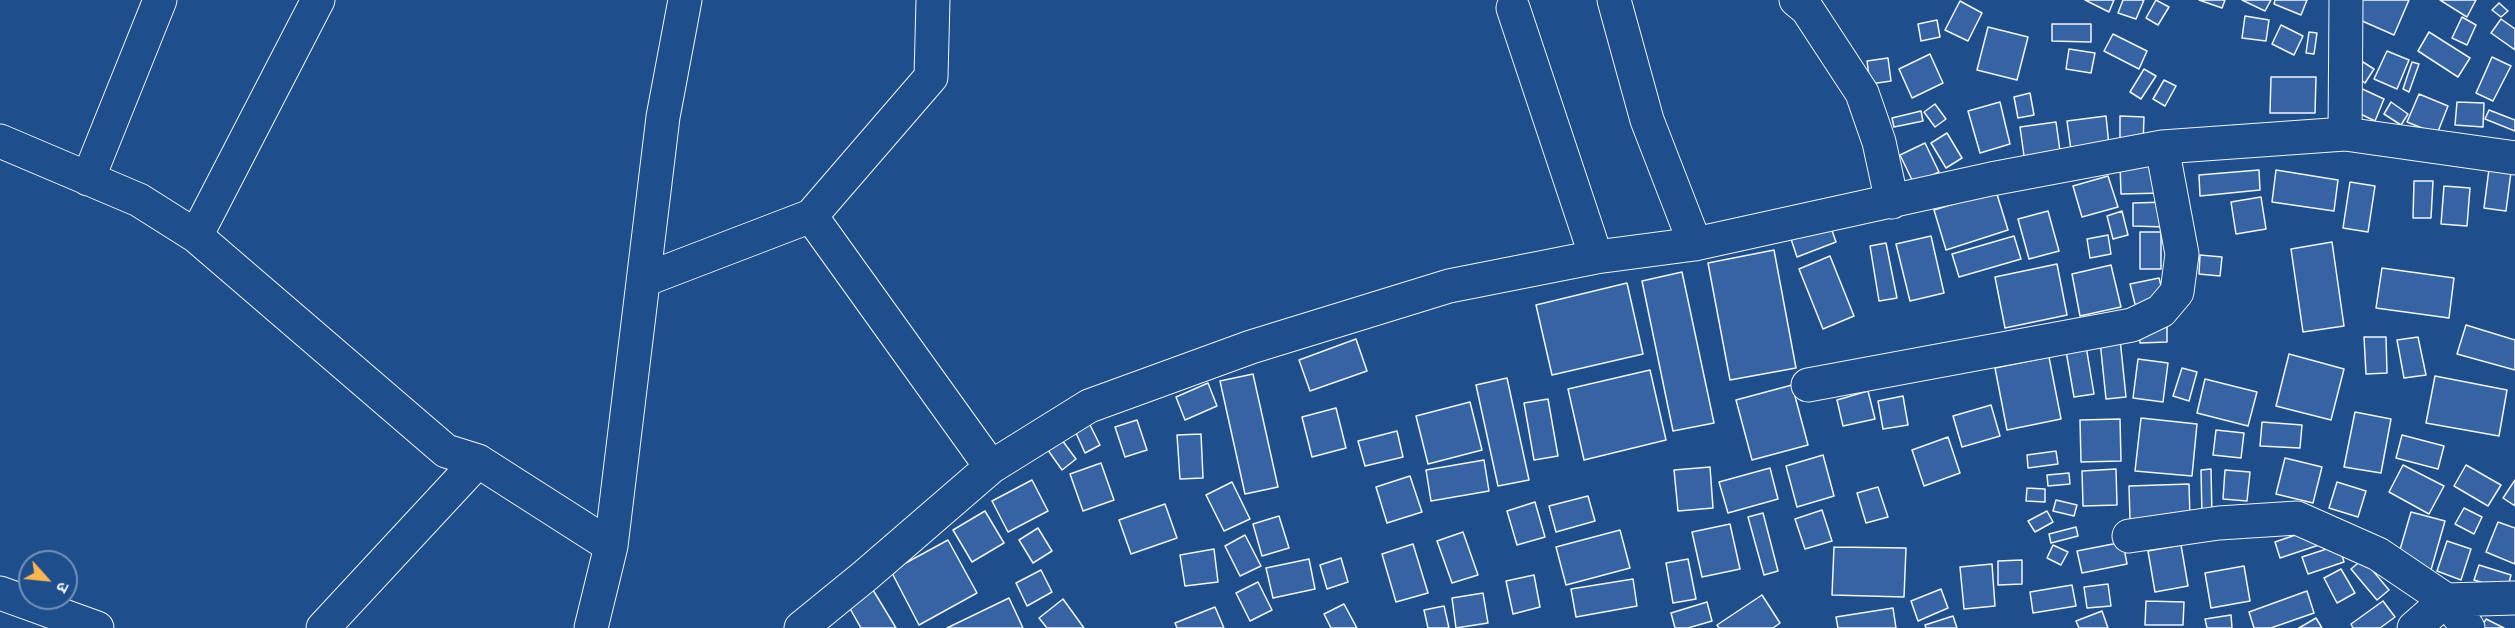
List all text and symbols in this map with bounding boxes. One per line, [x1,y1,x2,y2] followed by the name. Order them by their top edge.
[18,550,78,610] north arrow
[52,579,73,596] text: उ

